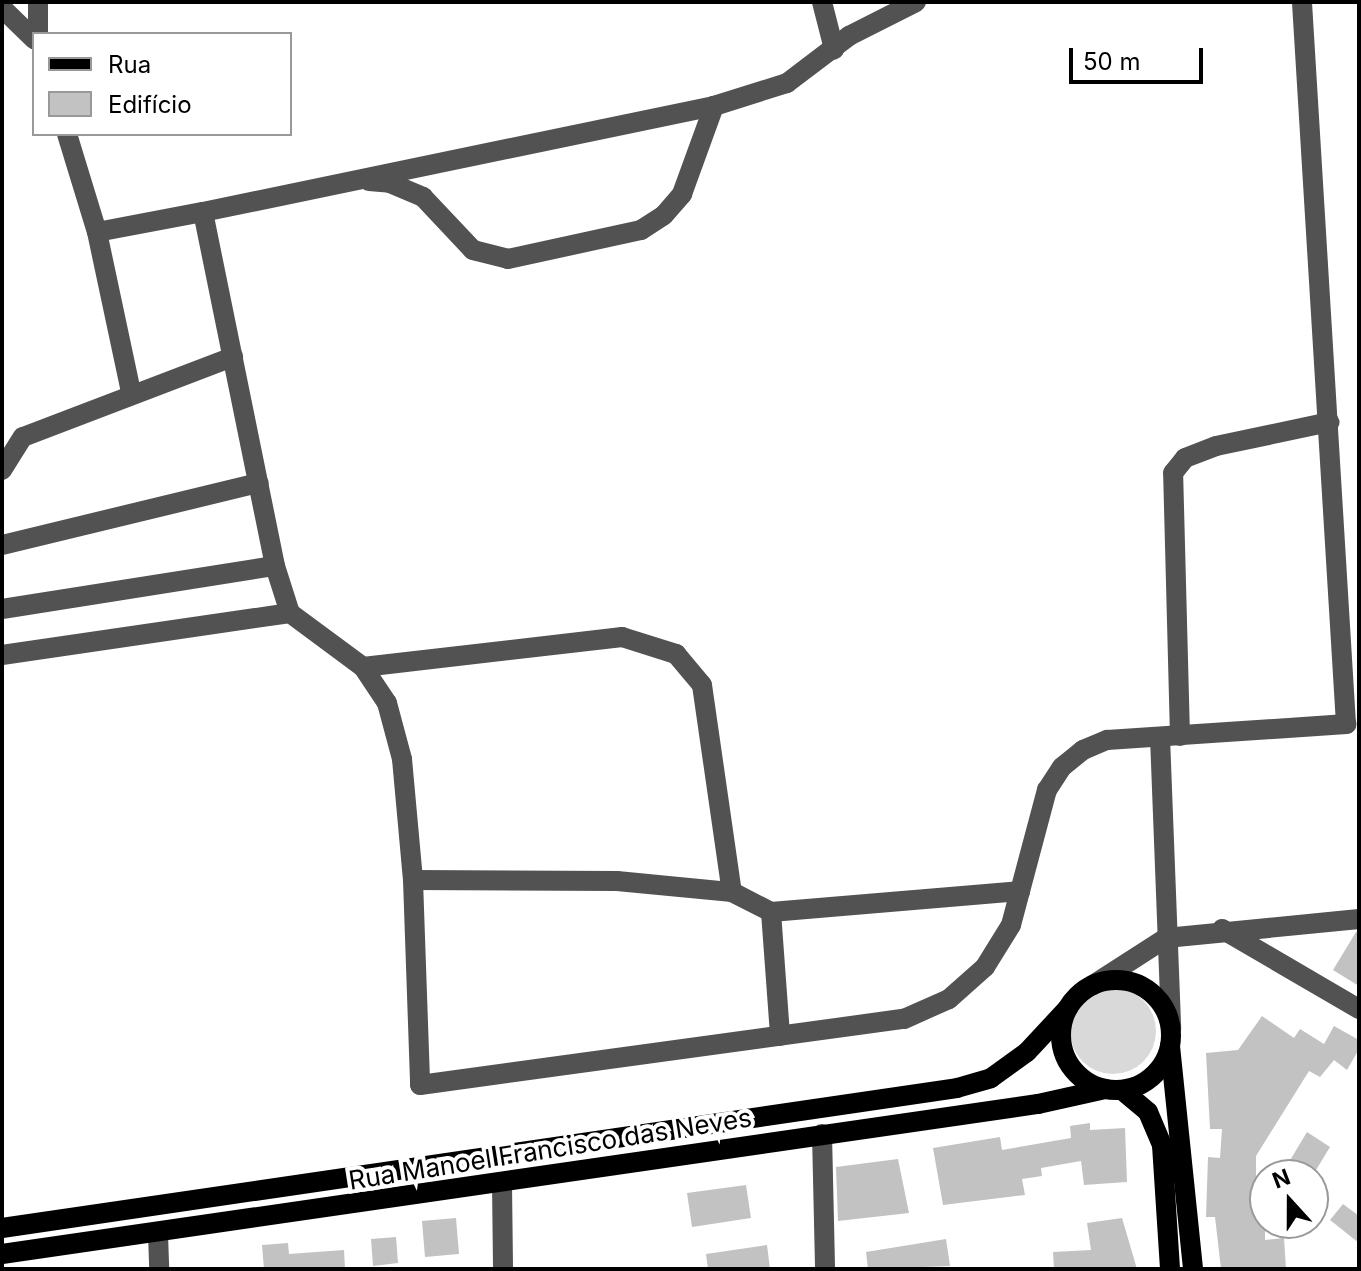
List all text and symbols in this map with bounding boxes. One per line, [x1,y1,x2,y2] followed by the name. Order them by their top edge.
[32,32,292,136] legend
[1073,32,1207,82] scale bar
[1083,47,1141,76] text: 50 m
[108,50,151,79] text: Rua
[108,90,192,119] text: Edifício
[346,1102,754,1196] street label: Rua Manoel Francisco das Neves
[1249,1159,1329,1239] north arrow
[1269,1163,1294,1194] text: N

